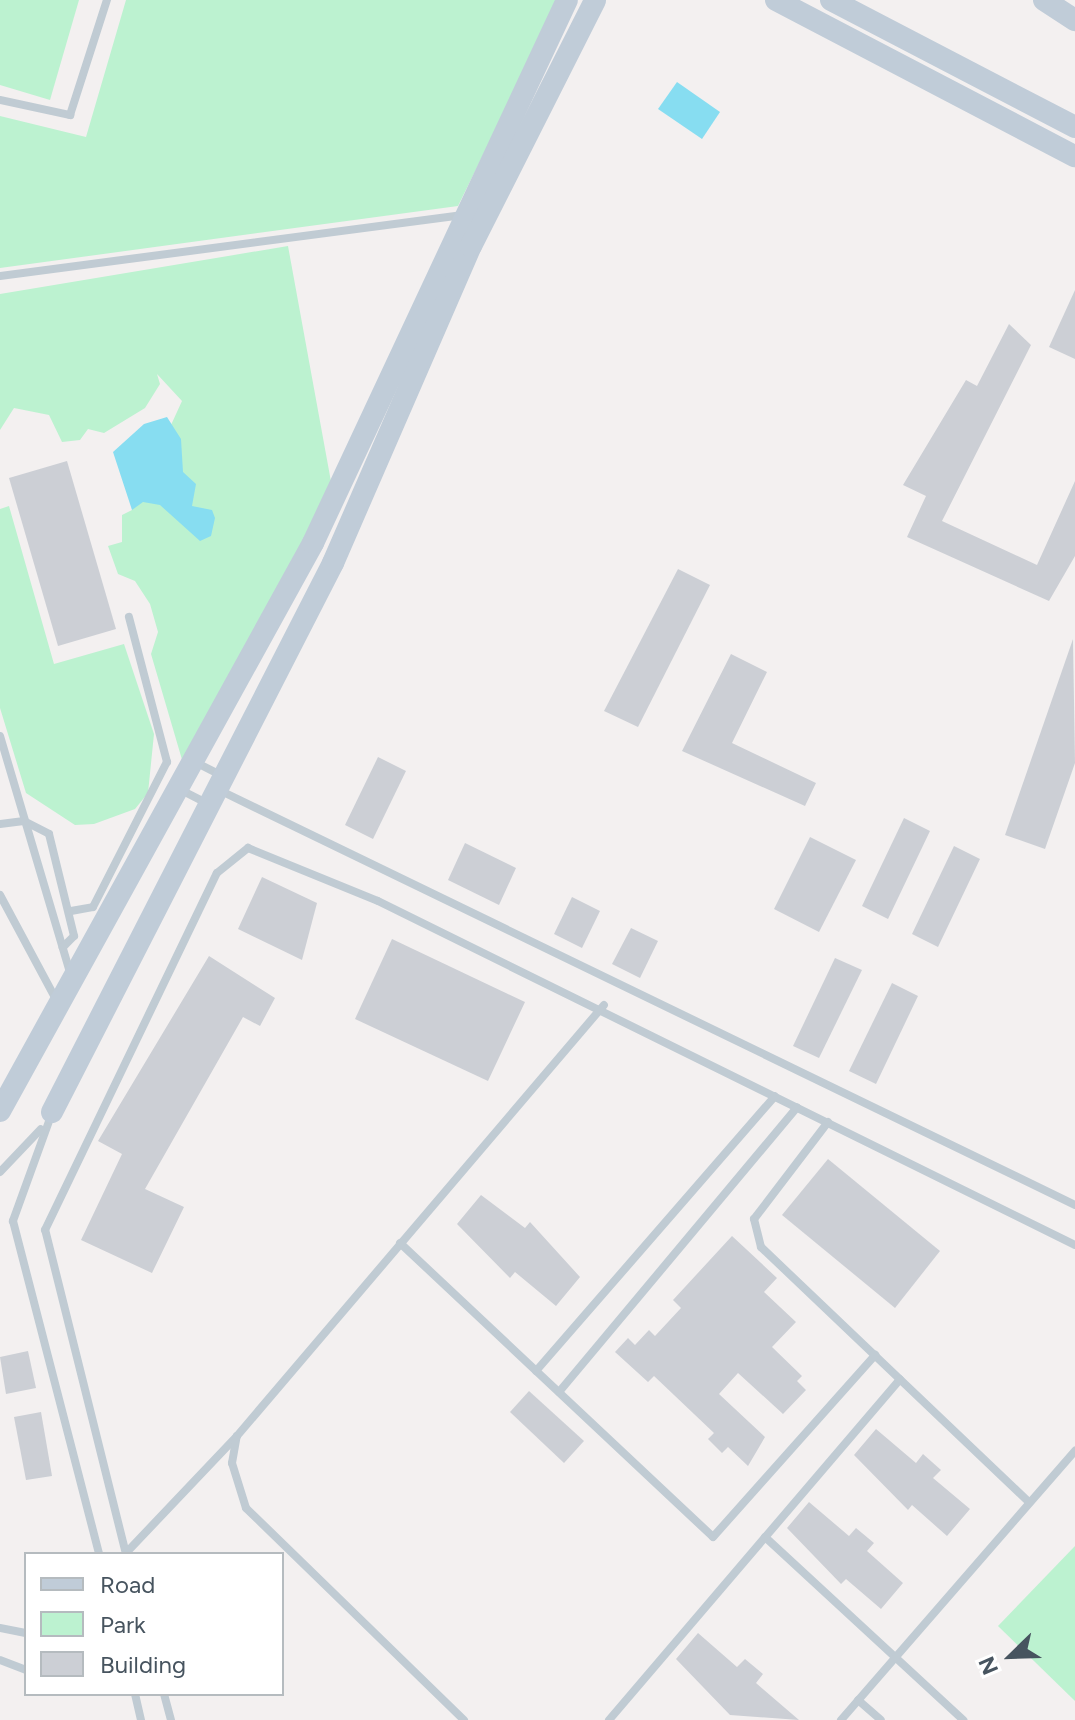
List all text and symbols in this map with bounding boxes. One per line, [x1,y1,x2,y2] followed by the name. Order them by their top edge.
[24,1552,284,1696] legend
[100,1570,155,1599] text: Road
[100,1610,146,1639] text: Park
[971,1616,1051,1696] north arrow
[100,1650,186,1679] text: Building
[973,1652,1004,1679] text: N

